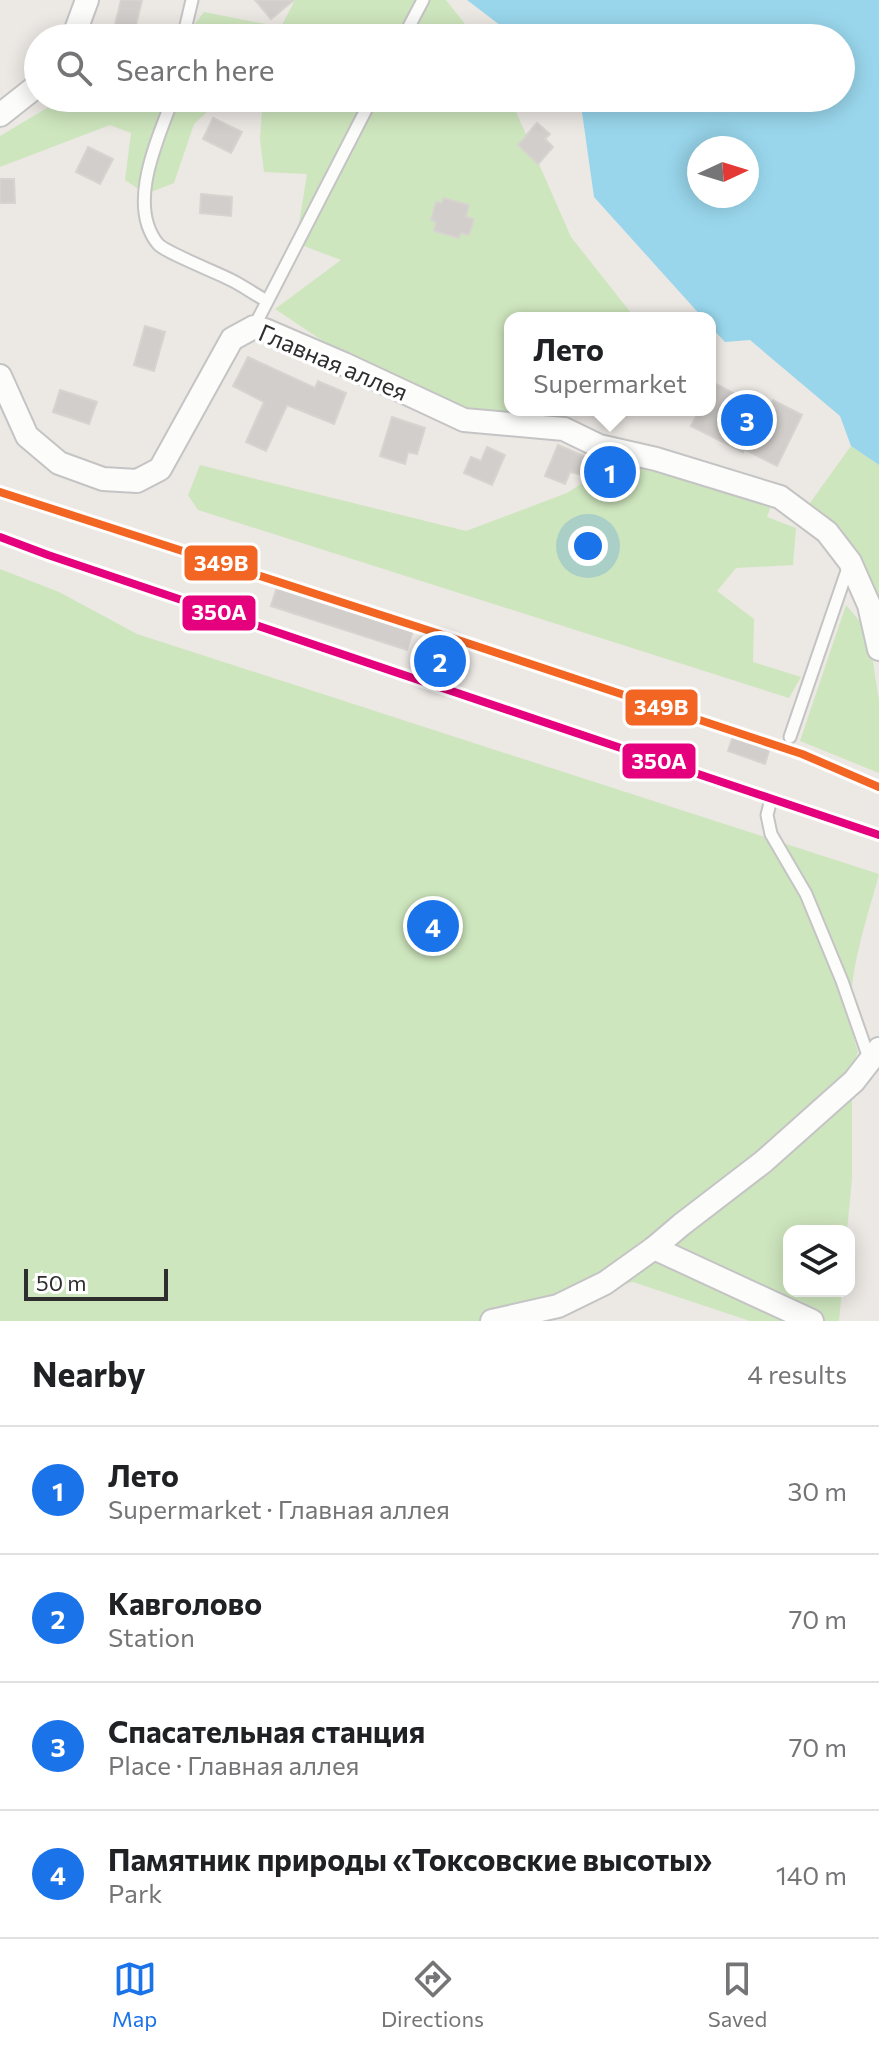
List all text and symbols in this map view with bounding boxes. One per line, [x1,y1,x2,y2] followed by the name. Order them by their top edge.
[24,24,855,112] search box
[52,46,96,90] icon: search
[116,50,275,87] text: Search here
[687,136,759,208] north arrow
[504,312,716,416] popup
[255,317,412,406] street label: Главная аллея
[533,330,604,367] text: Лето
[533,367,687,398] text: Supermarket
[721,390,773,450] pin: 3
[584,442,636,502] pin: 1
[568,526,608,566] your location
[183,544,259,582] line badge: 349В
[194,549,248,576] text: 349В
[181,594,257,632] line badge: 350А
[191,598,247,625] text: 350А
[414,631,466,691] pin: 2
[624,688,699,727] line badge: 349В
[634,693,688,720] text: 349В
[621,742,697,780] line badge: 350А
[631,747,687,774] text: 350А
[407,896,459,956] pin: 4
[783,1225,855,1297] map controls
[783,1225,855,1297] button: layers
[24,1265,168,1301] scale bar
[36,1269,86,1296] text: 50 m
[32,1352,146,1394] text: Nearby
[747,1358,847,1389] text: 4 results
[108,1456,179,1493] text: Лето
[52,1475,64,1506] text: 1
[788,1475,847,1506] text: 30 m
[108,1493,450,1524] text: Supermarket · Главная аллея
[108,1584,262,1621] text: Кавголово
[51,1603,65,1634] text: 2
[789,1603,847,1634] text: 70 m
[108,1621,195,1652] text: Station
[108,1712,425,1749] text: Спасательная станция
[50,1731,66,1762] text: 3
[789,1731,847,1762] text: 70 m
[108,1749,359,1780] text: Place · Главная аллея
[108,1840,712,1877] text: Памятник природы «Токсовские высоты»
[50,1859,66,1890] text: 4
[776,1859,847,1890] text: 140 m
[108,1877,162,1908] text: Park
[112,1957,157,2032] tab: Map
[381,1957,484,2032] tab: Directions
[708,1957,767,2032] tab: Saved

